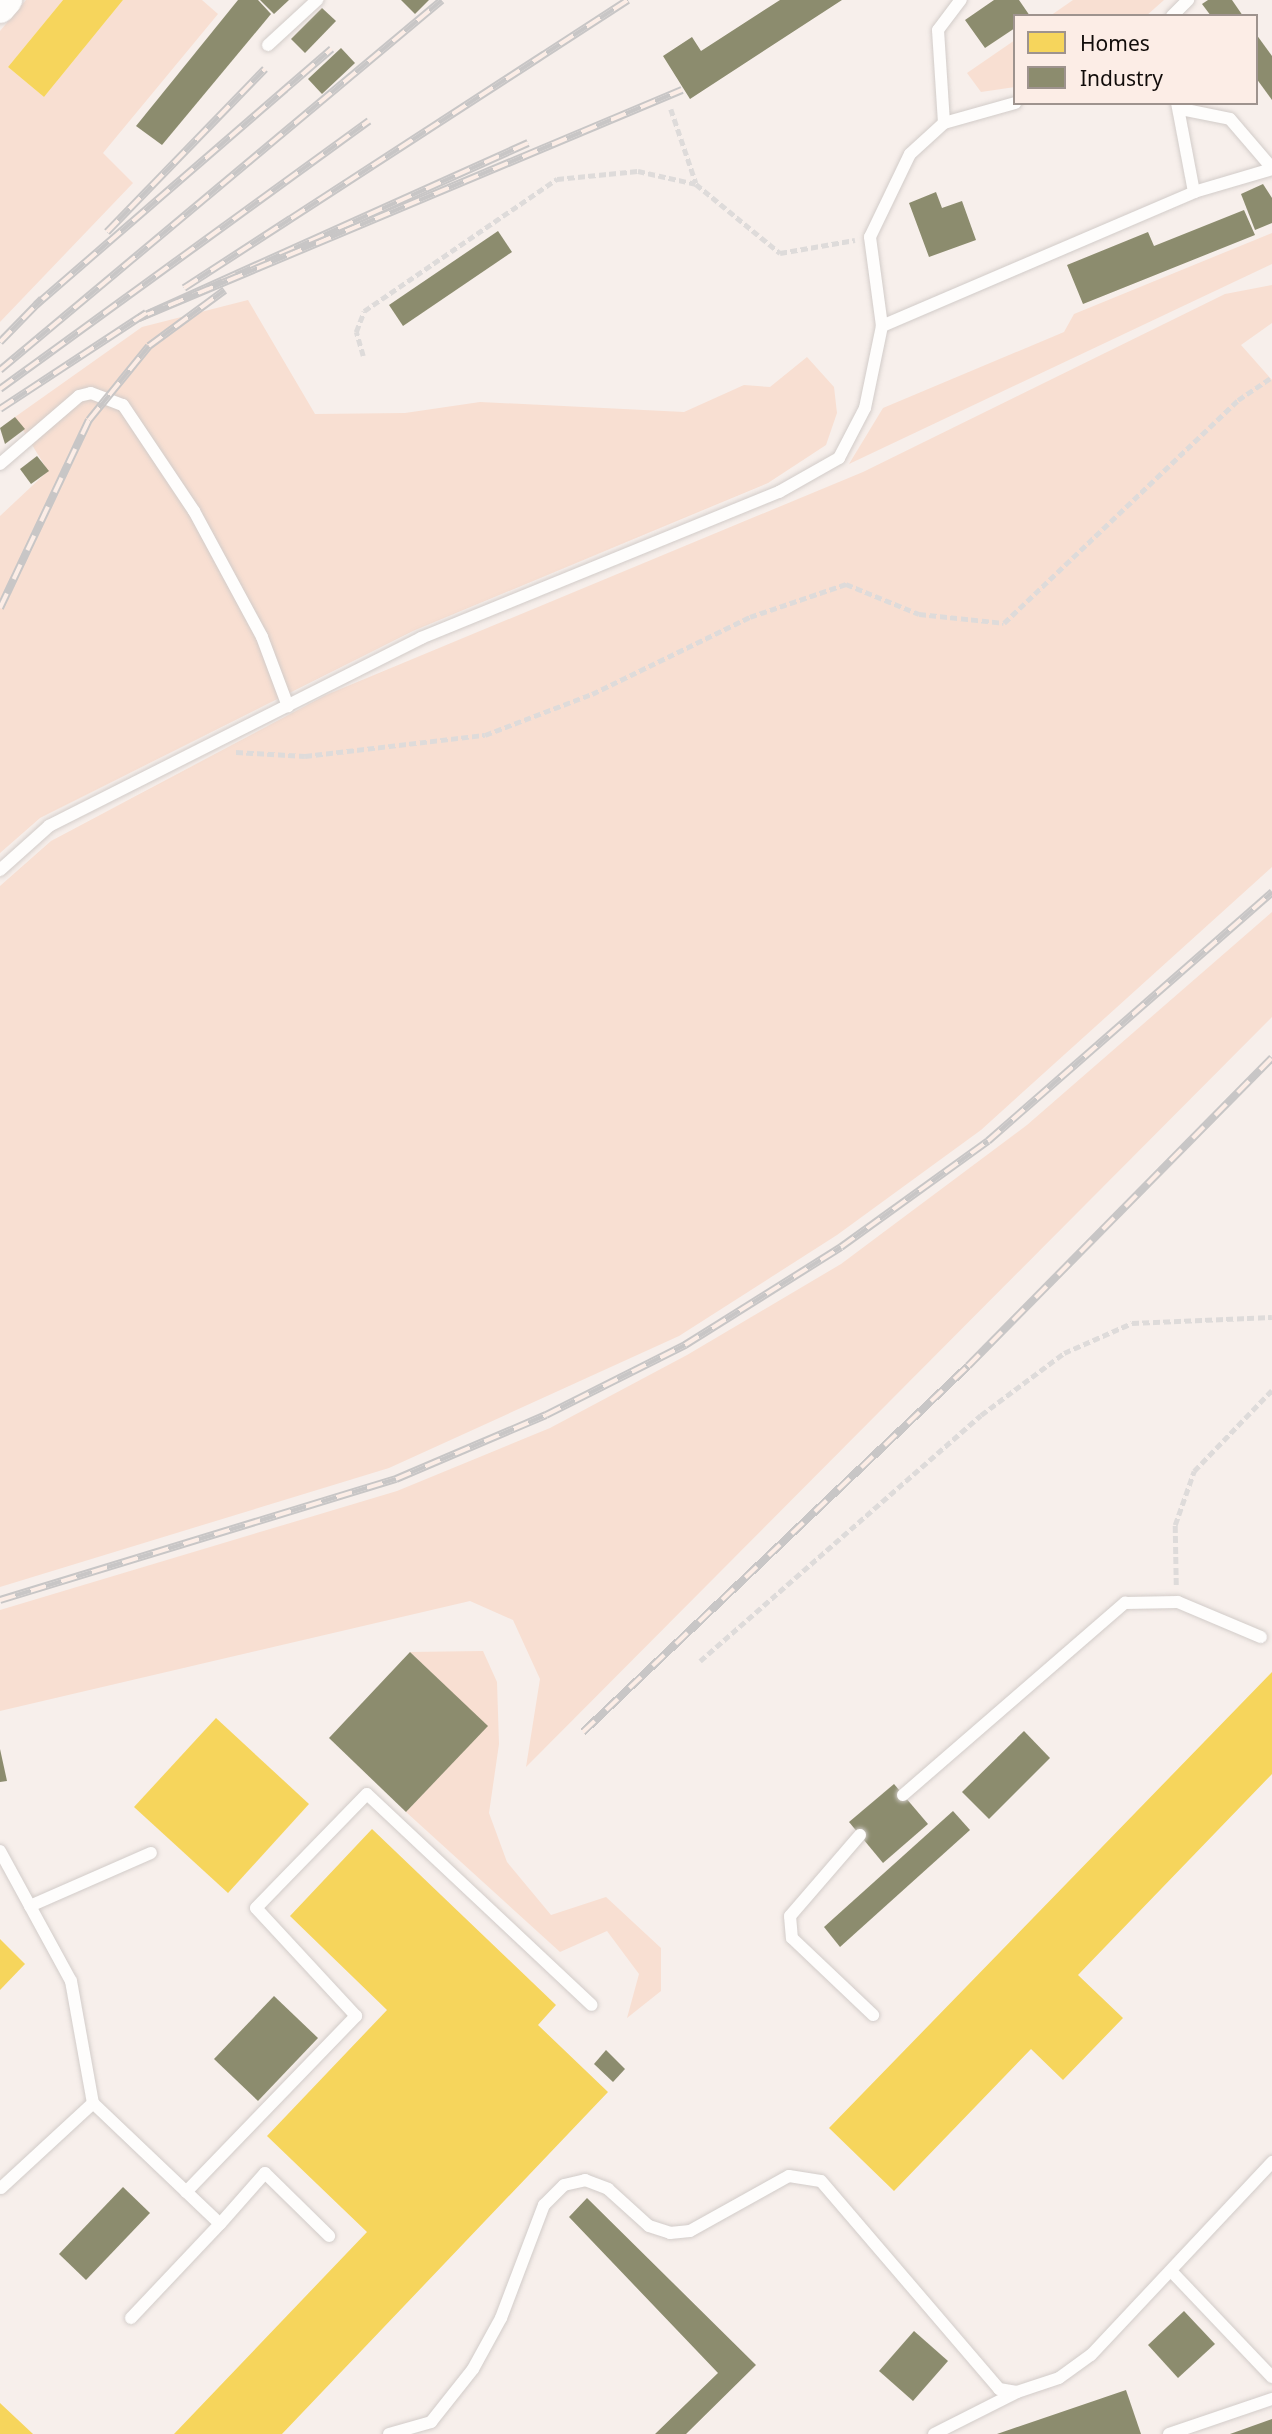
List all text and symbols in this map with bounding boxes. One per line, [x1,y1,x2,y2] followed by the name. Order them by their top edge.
[1013,14,1258,105] legend
[1080,29,1150,57] text: Homes
[1080,64,1163,92] text: Industry

